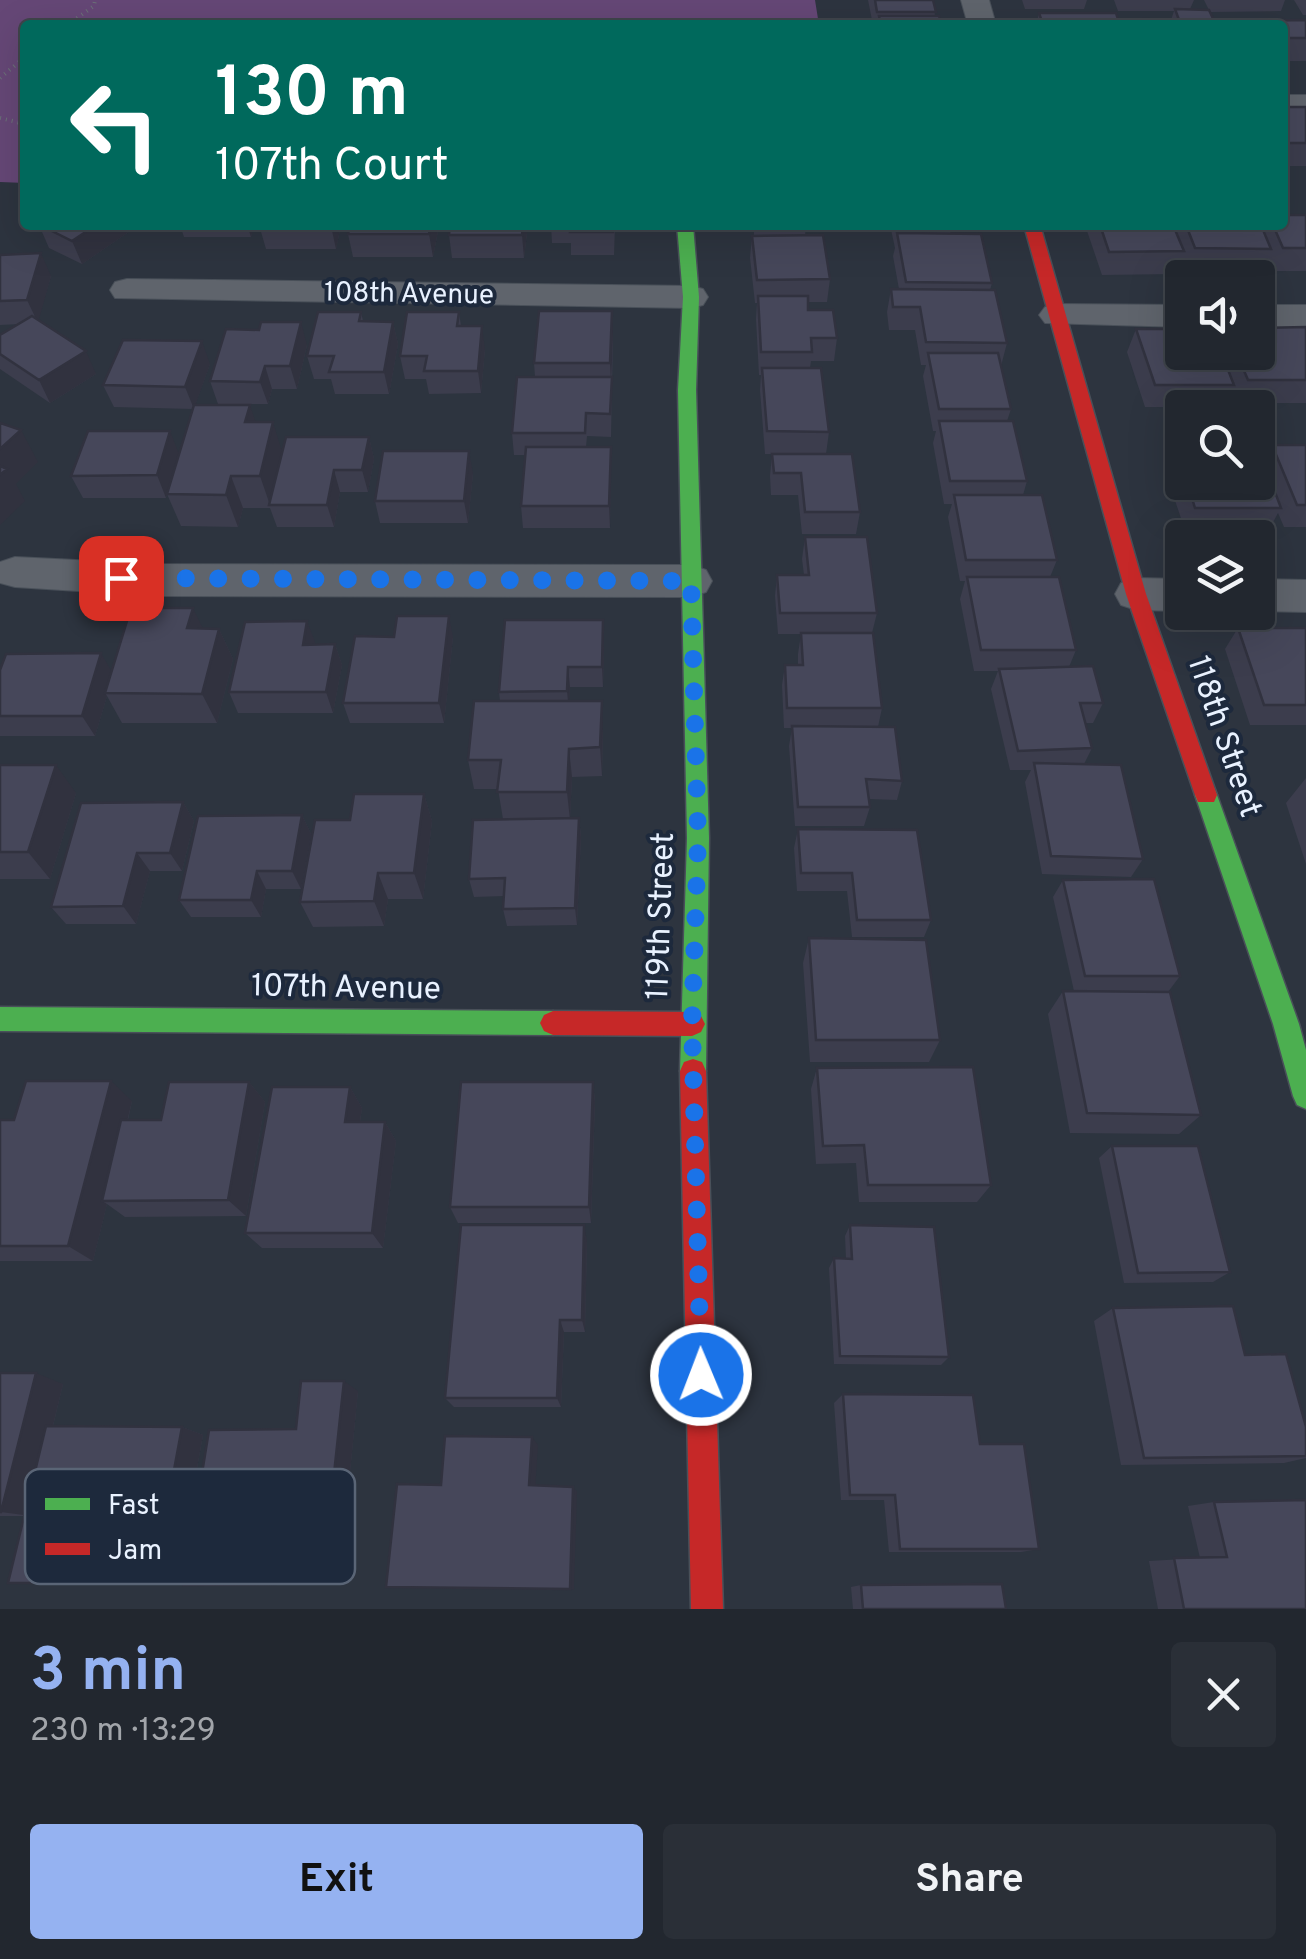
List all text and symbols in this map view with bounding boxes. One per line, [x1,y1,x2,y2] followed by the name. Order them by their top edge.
[215,52,409,141] text: 130 m
[50,60,180,190] icon: left
[215,139,449,196] text: 107th Court
[1165,260,1275,630] map controls
[1165,260,1275,370] button: sound
[324,276,494,314] street label: 108th Avenue
[1165,390,1275,500] button: search
[1165,520,1275,630] button: layers
[79,536,164,621] pin
[94,551,149,606] icon: arrive
[1177,651,1269,823] street label: 118th Street
[639,831,685,1001] street label: 119th Street
[251,967,441,1011] street label: 107th Avenue
[649,1323,753,1427] position arrow
[25,1469,355,1584] legend
[108,1489,160,1525] text: Fast
[108,1534,162,1570] text: Jam
[30,1636,186,1712] text: 3 min
[1171,1642,1276,1747] button: close
[30,1712,216,1752] text: 230 m · 13:29
[30,1824,643,1939] button: Exit
[663,1824,1276,1939] button: Share

